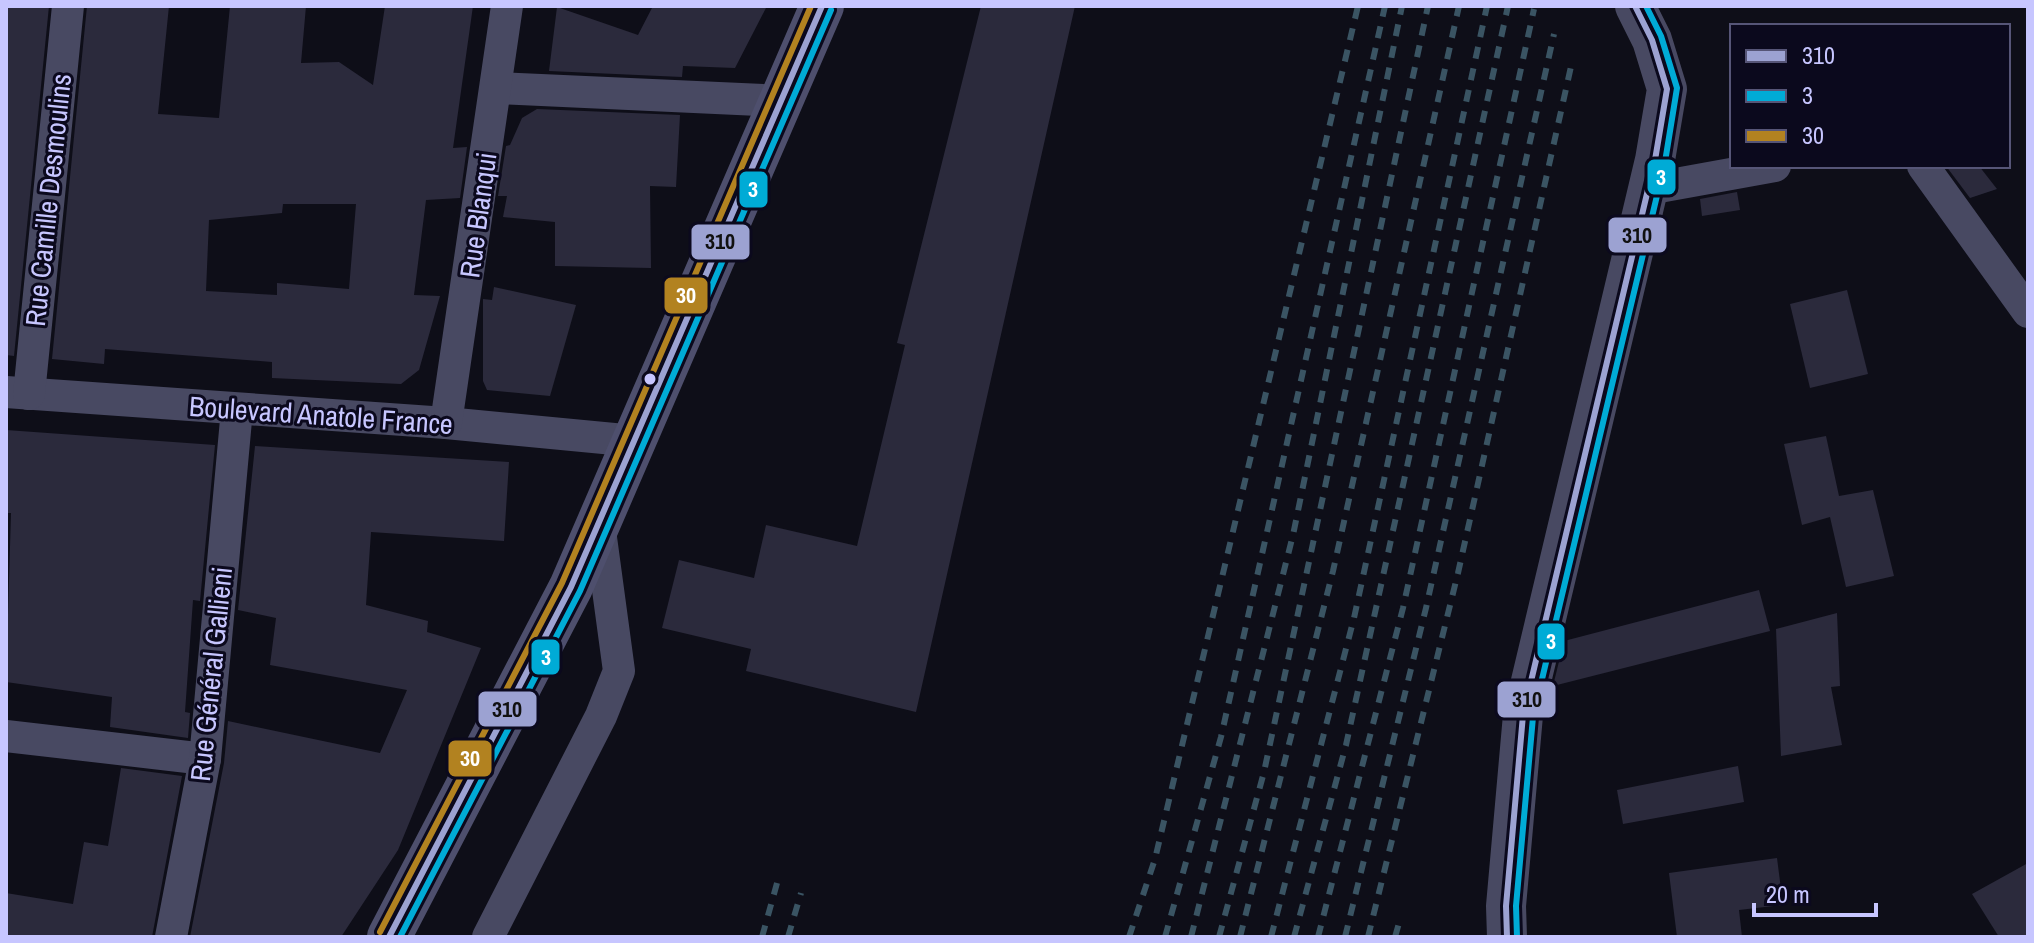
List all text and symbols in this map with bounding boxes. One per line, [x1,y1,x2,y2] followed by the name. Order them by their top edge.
[1730,24,2010,168] legend
[1802,39,1835,71] text: 310
[16,72,80,328] street label: Rue Camille Desmoulins
[1802,79,1813,111] text: 3
[1802,119,1824,151] text: 30
[450,150,506,280] street label: Rue Blanqui
[1646,158,1677,196] line badge: 3
[1656,162,1666,192] text: 3
[738,170,769,209] line badge: 3
[748,174,758,204] text: 3
[1607,216,1668,254] line badge: 310
[1622,220,1652,250] text: 310
[690,223,751,261] line badge: 310
[705,226,735,256] text: 310
[663,276,709,315] line badge: 30
[676,280,696,310] text: 30
[642,371,658,387] unlabelled marker
[188,387,454,443] street label: Boulevard Anatole France
[181,565,241,783] street label: Rue Général Gallieni
[1536,622,1566,661] line badge: 3
[1546,626,1556,656] text: 3
[530,638,561,676] line badge: 3
[541,642,551,672] text: 3
[1496,680,1557,719] line badge: 310
[1512,684,1542,714] text: 310
[477,690,538,728] line badge: 310
[492,694,522,724] text: 310
[447,739,493,778] line badge: 30
[460,743,480,773] text: 30
[1754,867,1876,917] scale bar
[1766,878,1810,910] text: 20 m

